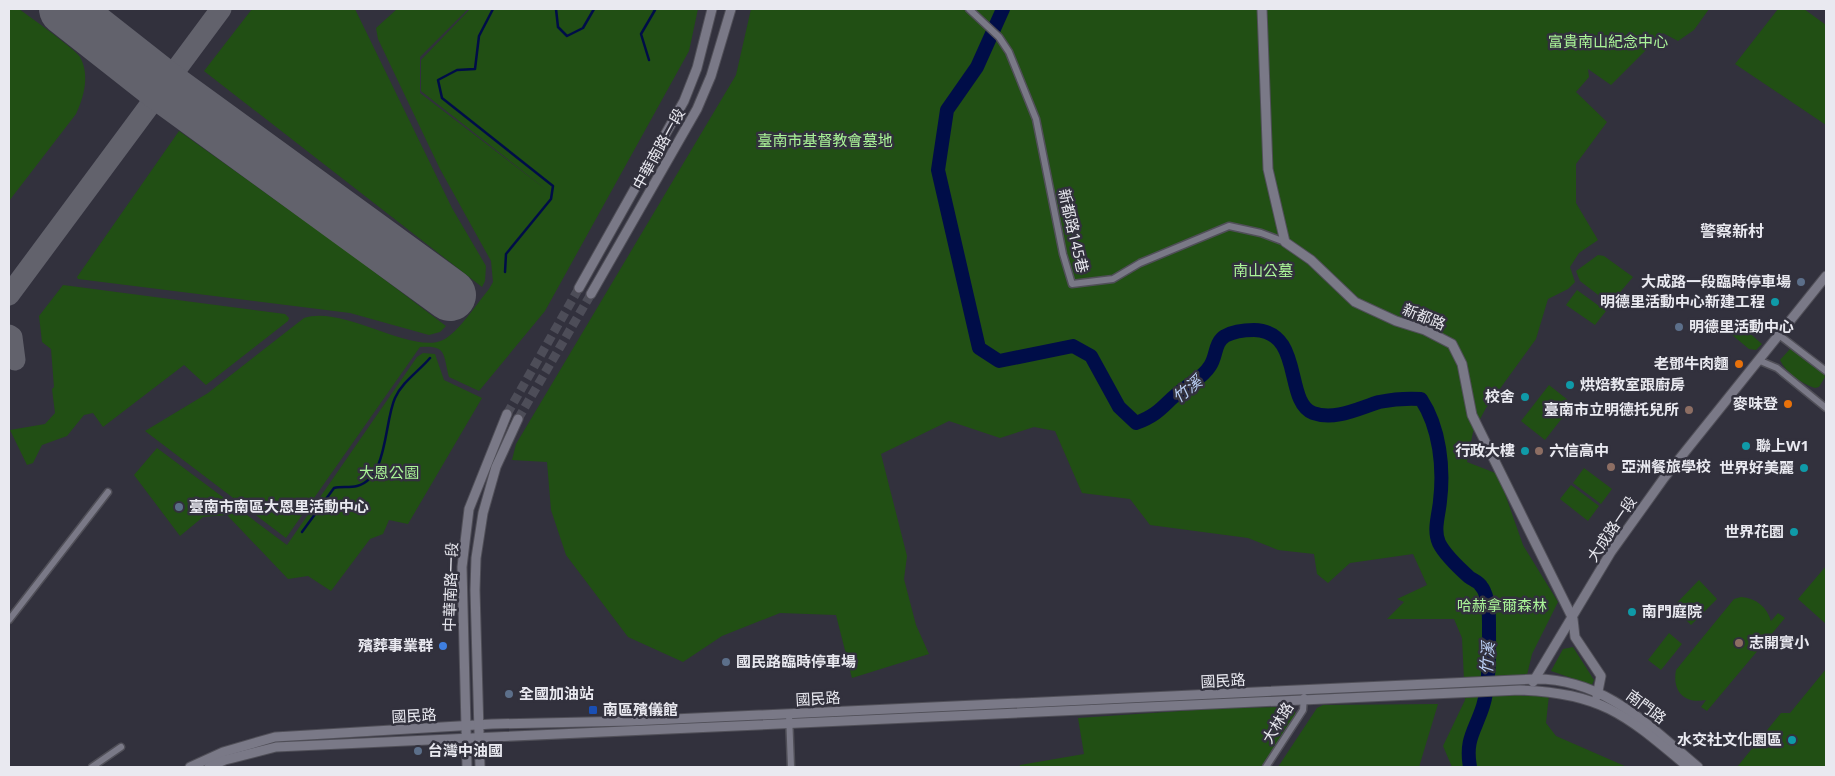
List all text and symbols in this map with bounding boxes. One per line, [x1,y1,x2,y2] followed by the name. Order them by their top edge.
[1548,31,1668,51] park label: 富貴南山紀念中心
[628,104,689,193] street label: 中華南路一段
[757,130,893,150] park label: 臺南市基督教會墓地
[1055,187,1093,275] street label: 新都路145巷
[1700,220,1764,242] district label: 警察新村
[1233,260,1293,280] park label: 南山公墓
[1641,271,1791,291] place label: 大成路一段臨時停車場
[1795,276,1807,288] marker: 大成路一段臨時停車場
[1600,291,1765,311] place label: 明德里活動中心新建工程
[1769,296,1781,308] marker: 明德里活動中心新建工程
[1400,298,1449,334] street label: 新都路
[1689,316,1794,336] place label: 明德里活動中心
[1673,321,1685,333] marker: 明德里活動中心
[1654,353,1729,373] place label: 老鄧牛肉麵
[1733,358,1745,370] marker: 老鄧牛肉麵
[1168,369,1208,408] water label: 竹溪
[1580,374,1685,394] place label: 烘焙教室跟廚房
[1564,379,1576,391] marker: 烘焙教室跟廚房
[1485,386,1515,406] place label: 校舍
[1519,391,1531,403] marker: 校舍
[1733,393,1778,413] place label: 麥味登
[1782,398,1794,410] marker: 麥味登
[1544,399,1679,419] place label: 臺南市立明德托兒所
[1683,404,1695,416] marker: 臺南市立明德托兒所
[1756,435,1809,455] place label: 聯上W1
[1455,440,1515,460] place label: 行政大樓
[1549,440,1609,460] place label: 六信高中
[1740,440,1752,452] marker: 聯上W1
[1519,445,1531,457] marker: 行政大樓
[1533,445,1545,457] marker: 六信高中
[1621,456,1711,476] place label: 亞洲餐旅學校
[1719,457,1794,477] place label: 世界好美麗
[1605,461,1617,473] marker: 亞洲餐旅學校
[359,462,419,482] park label: 大恩公園
[1798,462,1810,474] marker: 世界好美麗
[1582,492,1640,565] street label: 大成路一段
[189,496,369,516] place label: 臺南市南區大恩里活動中心
[173,501,185,513] marker: 臺南市南區大恩里活動中心
[1724,521,1784,541] place label: 世界花園
[1788,526,1800,538] marker: 世界花園
[438,542,462,632] street label: 中華南路一段
[1457,595,1547,615] park label: 哈赫拿爾森林
[1642,601,1702,621] place label: 南門庭院
[1626,606,1638,618] marker: 南門庭院
[1749,632,1810,652] place label: 志開實小
[358,635,433,655] place label: 殯葬事業群
[1733,637,1745,649] marker: 志開實小
[1475,639,1499,675] water label: 竹溪
[437,640,449,652] marker: 殯葬事業群
[736,651,856,671] place label: 國民路臨時停車場
[720,656,732,668] marker: 國民路臨時停車場
[1200,669,1246,691] street label: 國民路
[519,683,594,703] place label: 全國加油站
[1623,685,1671,728] street label: 南門路
[795,687,841,709] street label: 國民路
[503,688,515,700] marker: 全國加油站
[1257,698,1297,747] street label: 大林路
[603,699,678,719] place label: 南區殯儀館
[391,704,437,726] street label: 國民路
[587,704,599,716] marker: 南區殯儀館
[1677,729,1782,749] place label: 水交社文化園區
[1786,734,1798,746] marker: 水交社文化園區
[428,740,503,760] place label: 台灣中油國
[412,745,424,757] marker: 台灣中油國

